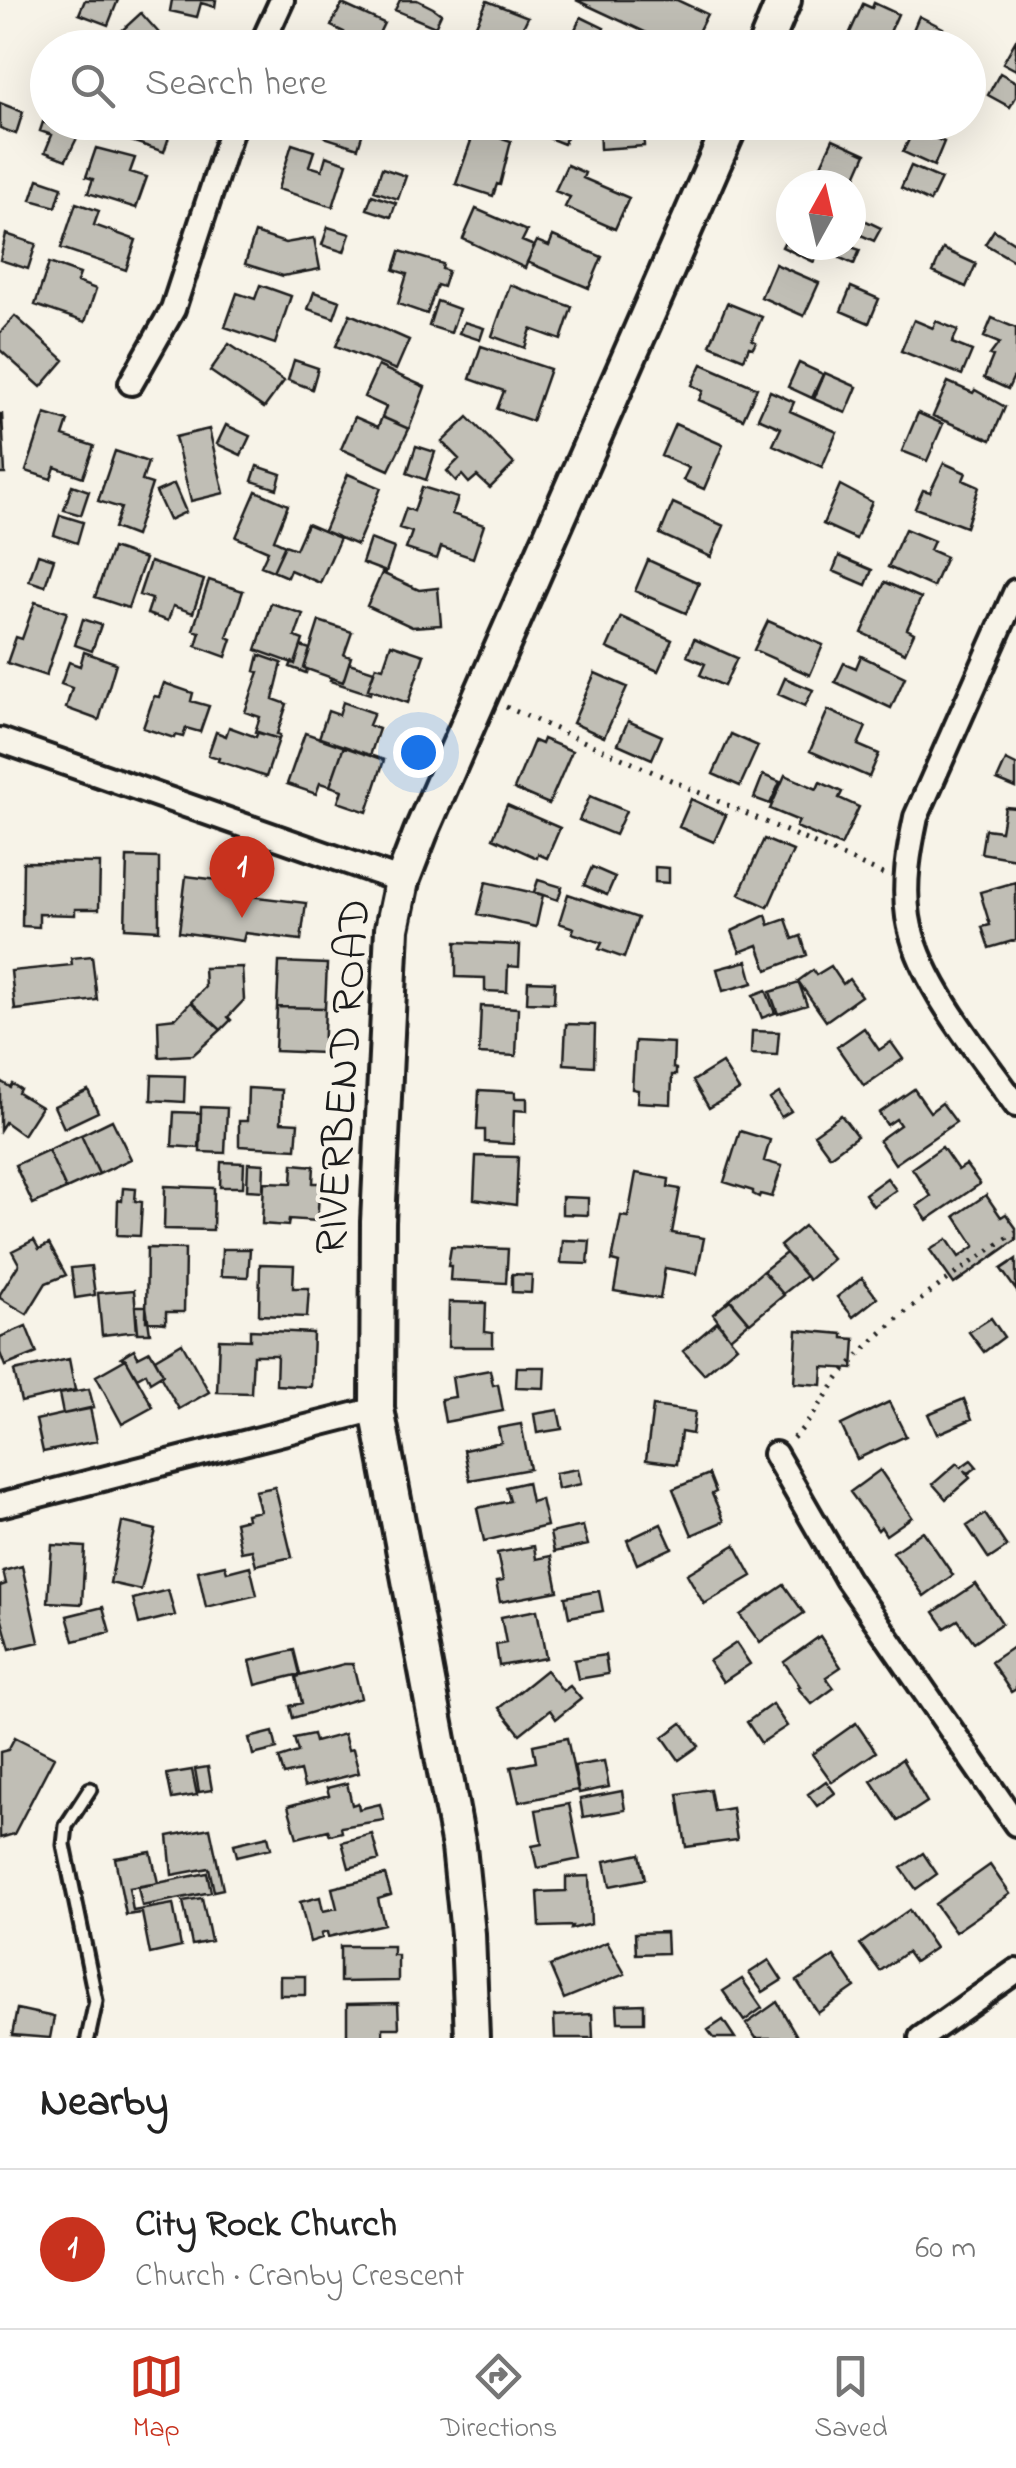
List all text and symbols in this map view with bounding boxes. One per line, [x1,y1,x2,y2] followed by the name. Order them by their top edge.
[30,30,986,140] search box
[145,57,327,113] text: Search here
[65,58,120,113] icon: search
[776,170,866,260] north arrow
[393,727,444,778] your location
[210,836,274,918] pin: 1
[300,897,390,1257] street label: RIVERBEND ROAD
[40,2073,168,2134] text: Nearby
[135,2198,397,2254] text: City Rock Church
[67,2226,78,2273] text: 1
[915,2226,976,2273] text: 60 m
[135,2254,465,2301] text: Church · Cranby Crescent
[129,2349,184,2450] tab: Map
[441,2349,557,2450] tab: Directions
[814,2349,887,2450] tab: Saved

